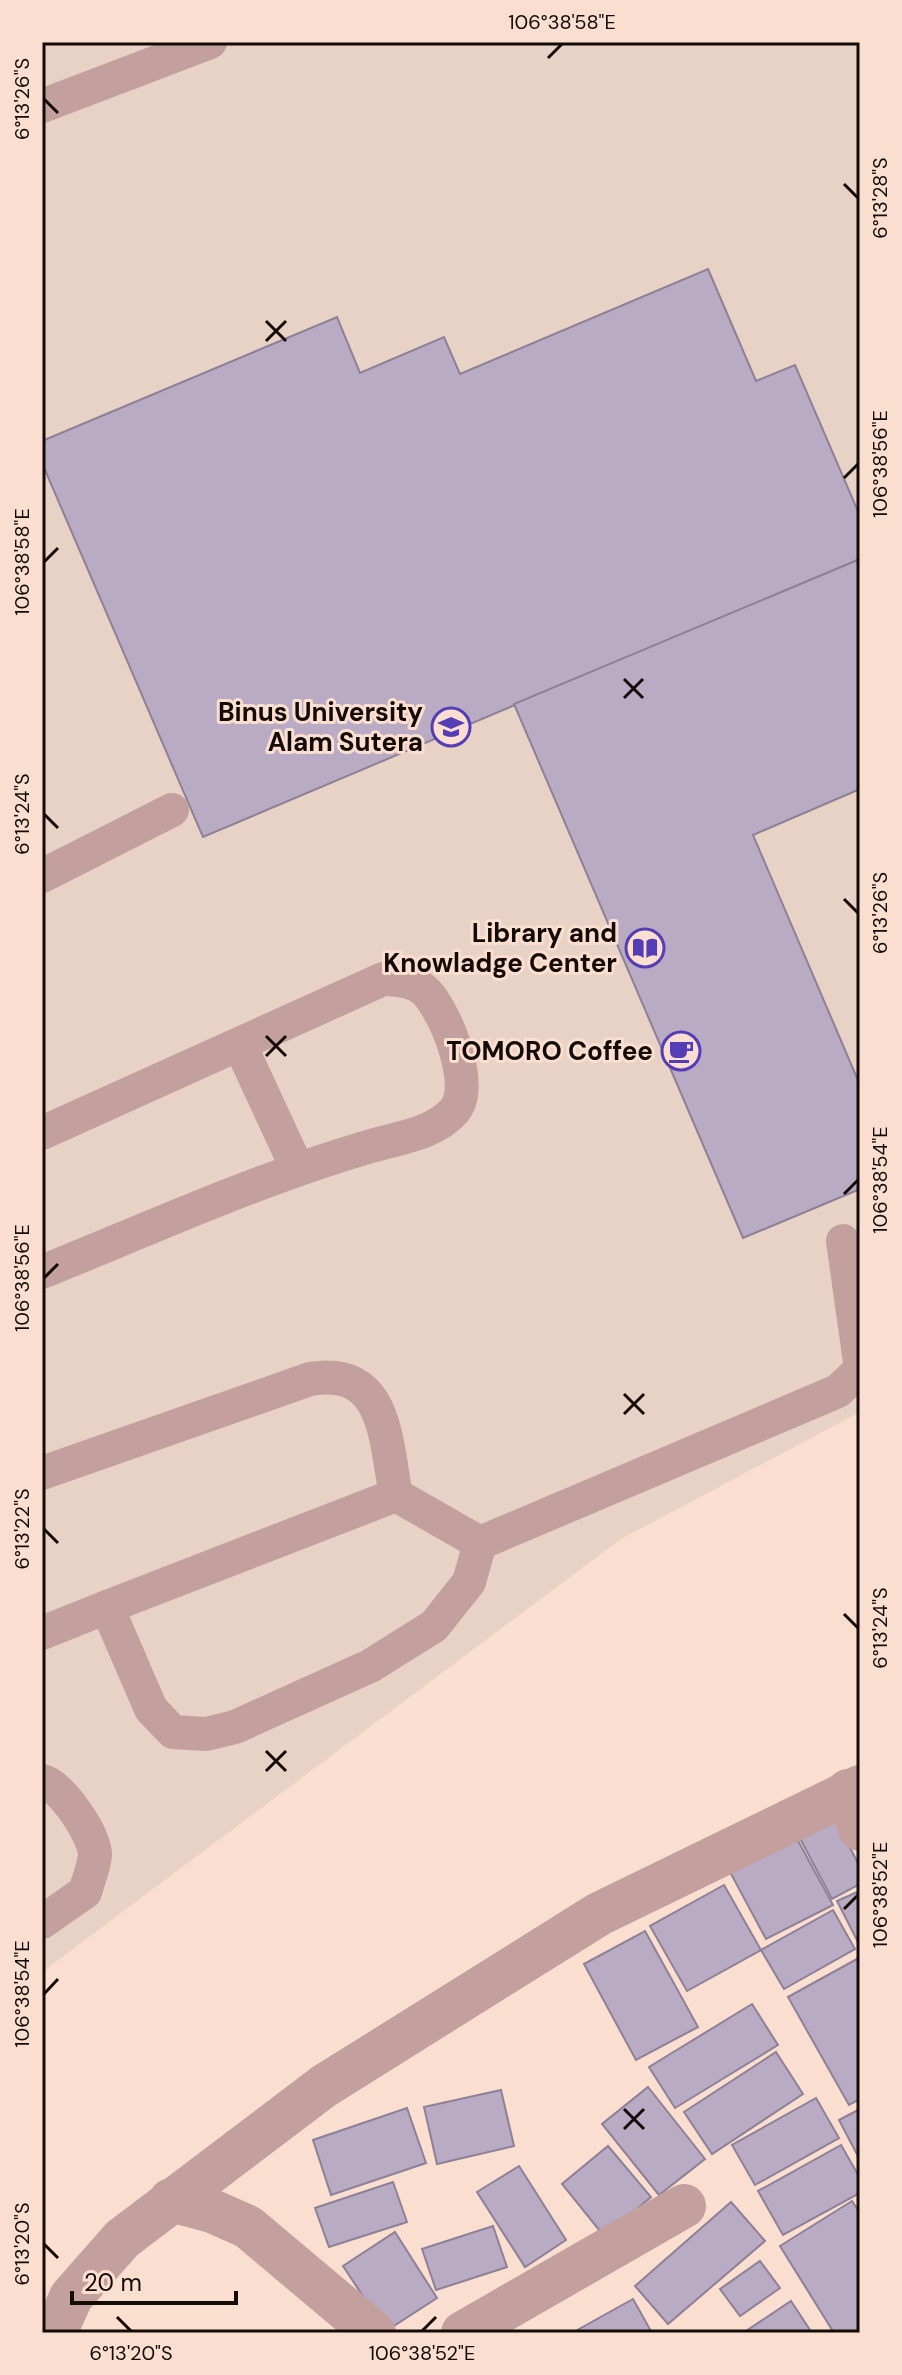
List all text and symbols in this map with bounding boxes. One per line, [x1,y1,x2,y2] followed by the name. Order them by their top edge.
[508,9,616,35] text: 106°38'58"E
[9,58,35,140] text: 6°13'26"S
[867,157,893,239] text: 6°13'28"S
[867,410,893,518] text: 106°38'56"E
[9,508,35,616] text: 106°38'58"E
[218,695,423,759] place label: Binus University Alam Sutera
[430,706,472,748] school or university icon: Binus University Alam Sutera
[9,773,35,855] text: 6°13'24"S
[867,872,893,954] text: 6°13'26"S
[383,916,617,980] place label: Library and Knowladge Center
[624,927,666,969] library icon: Library and Knowladge Center
[660,1030,702,1072] cafe icon: TOMORO Coffee
[446,1034,653,1068] place label: TOMORO Coffee
[867,1126,893,1234] text: 106°38'54"E
[9,1224,35,1332] text: 106°38'56"E
[9,1488,35,1570] text: 6°13'22"S
[867,1587,893,1669] text: 6°13'24"S
[867,1842,893,1948] text: 106°38'52"E
[9,1940,35,2048] text: 106°38'54"E
[9,2202,35,2286] text: 6°13'20"S
[72,2255,236,2305] scale bar
[84,2267,142,2298] text: 20 m
[89,2340,173,2366] text: 6°13'20"S
[369,2340,475,2366] text: 106°38'52"E

